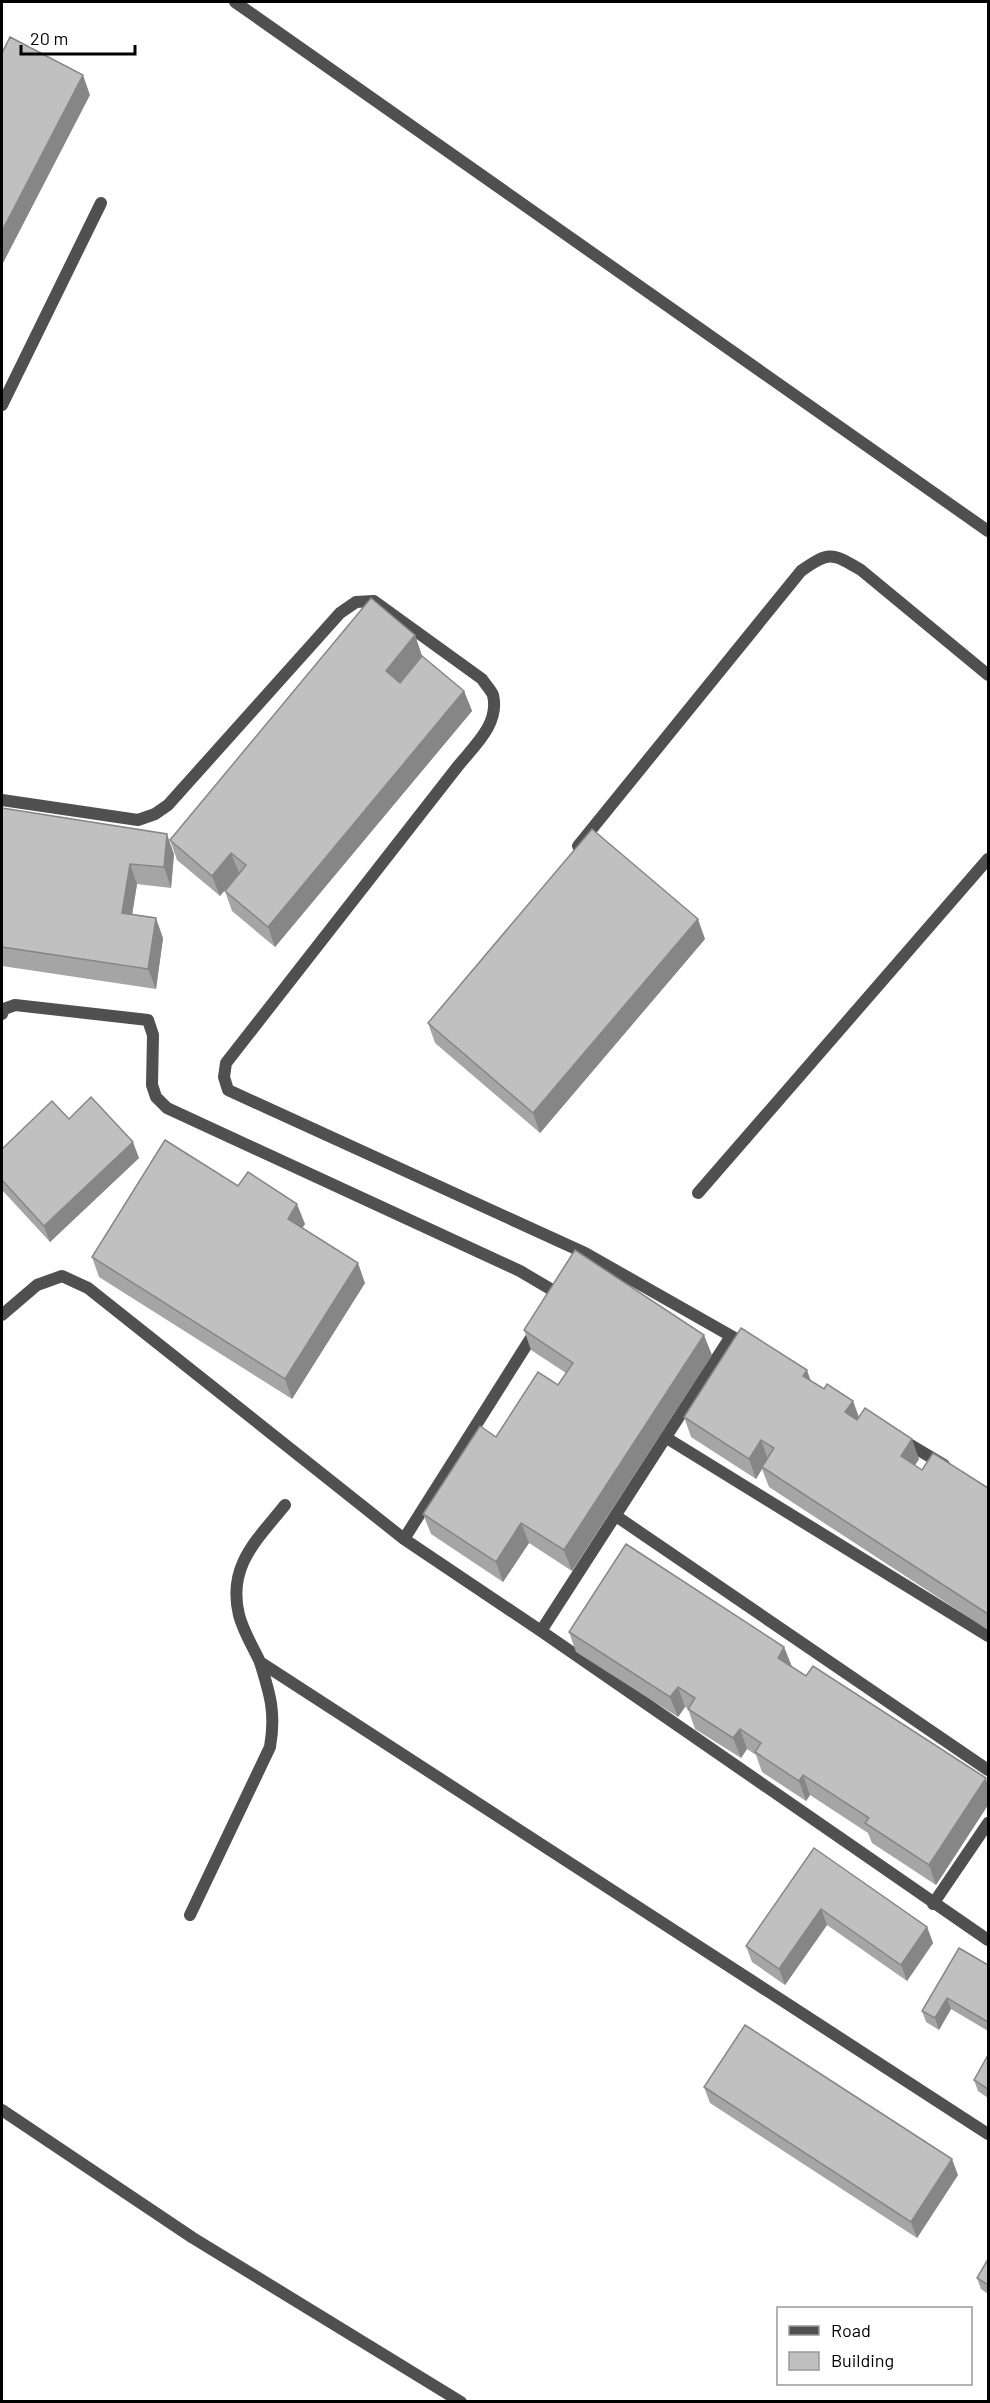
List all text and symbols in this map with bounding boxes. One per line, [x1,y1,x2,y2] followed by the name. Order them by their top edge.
[21,18,135,56] scale bar
[30,27,68,49] text: 20 m
[777,2307,972,2385] legend
[831,2319,871,2341] text: Road
[831,2349,894,2371] text: Building

